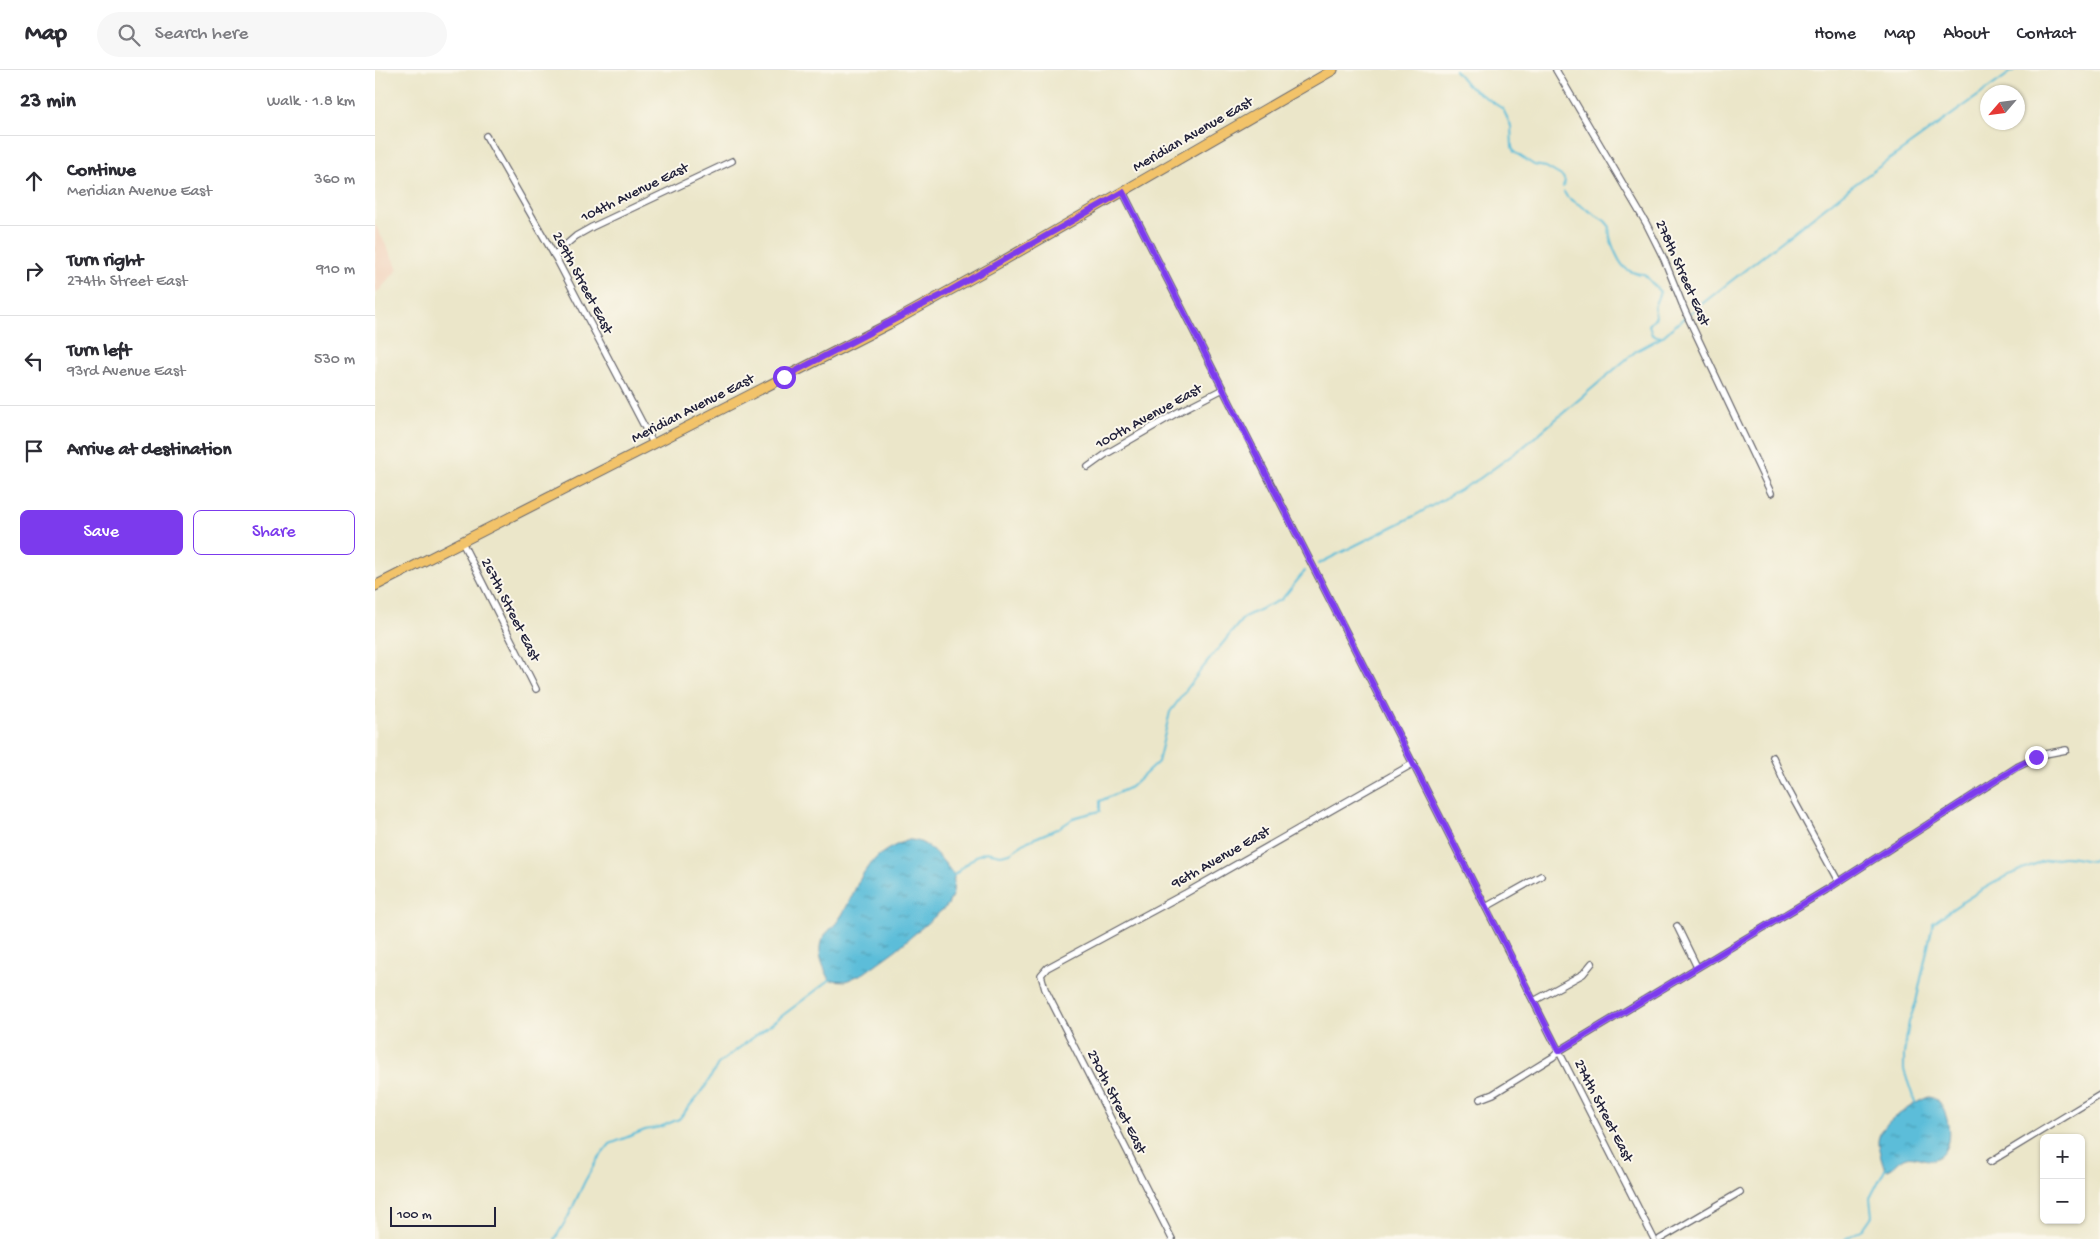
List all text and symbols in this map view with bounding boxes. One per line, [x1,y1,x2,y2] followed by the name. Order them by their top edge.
[97,12,447,57] search box
[25,20,67,49] text: Map
[115,21,143,49] icon: search
[155,23,248,46] text: Search here
[1814,24,1856,45] text: Home
[1884,24,1915,45] text: Map
[1943,24,1989,45] text: About
[2017,24,2075,45] text: Contact
[1980,85,2025,130] north arrow
[20,90,76,115] text: 23 min
[1130,92,1258,177] street label: Meridian Avenue East
[267,93,355,112] text: Walk · 1.8 km
[577,158,693,227] street label: 104th Avenue East
[67,160,136,183] text: Continue
[20,167,48,195] icon: ahead
[314,171,355,190] text: 360 m
[67,183,212,202] text: Meridian Avenue East
[1651,217,1714,330] street label: 278th Street East
[548,229,617,339] street label: 269th Street East
[67,250,143,273] text: Turn right
[20,257,48,285] icon: right
[316,261,355,280] text: 910 m
[67,273,187,292] text: 274th Street East
[67,340,131,363] text: Turn left
[20,347,48,375] icon: left
[314,351,355,370] text: 530 m
[67,363,185,382] text: 93rd Avenue East
[773,366,796,389] route start
[628,369,759,448] street label: Meridian Avenue East
[1092,379,1207,454] street label: 100th Avenue East
[20,437,48,465] icon: arrive
[67,439,231,462] text: Arrive at destination
[20,510,183,555] button: Save
[193,510,355,555] button: Share
[476,555,545,666] street label: 267th Street East
[2025,746,2048,769] route end
[1168,822,1275,894] street label: 96th Avenue East
[1082,1047,1151,1159] street label: 270th Street East
[1569,1057,1637,1167] street label: 274th Street East
[2040,1134,2085,1224] map controls
[2040,1134,2085,1179] button: +
[2040,1179,2085,1224] button: −
[390,1204,496,1227] scale bar
[397,1207,432,1224] text: 100 m

